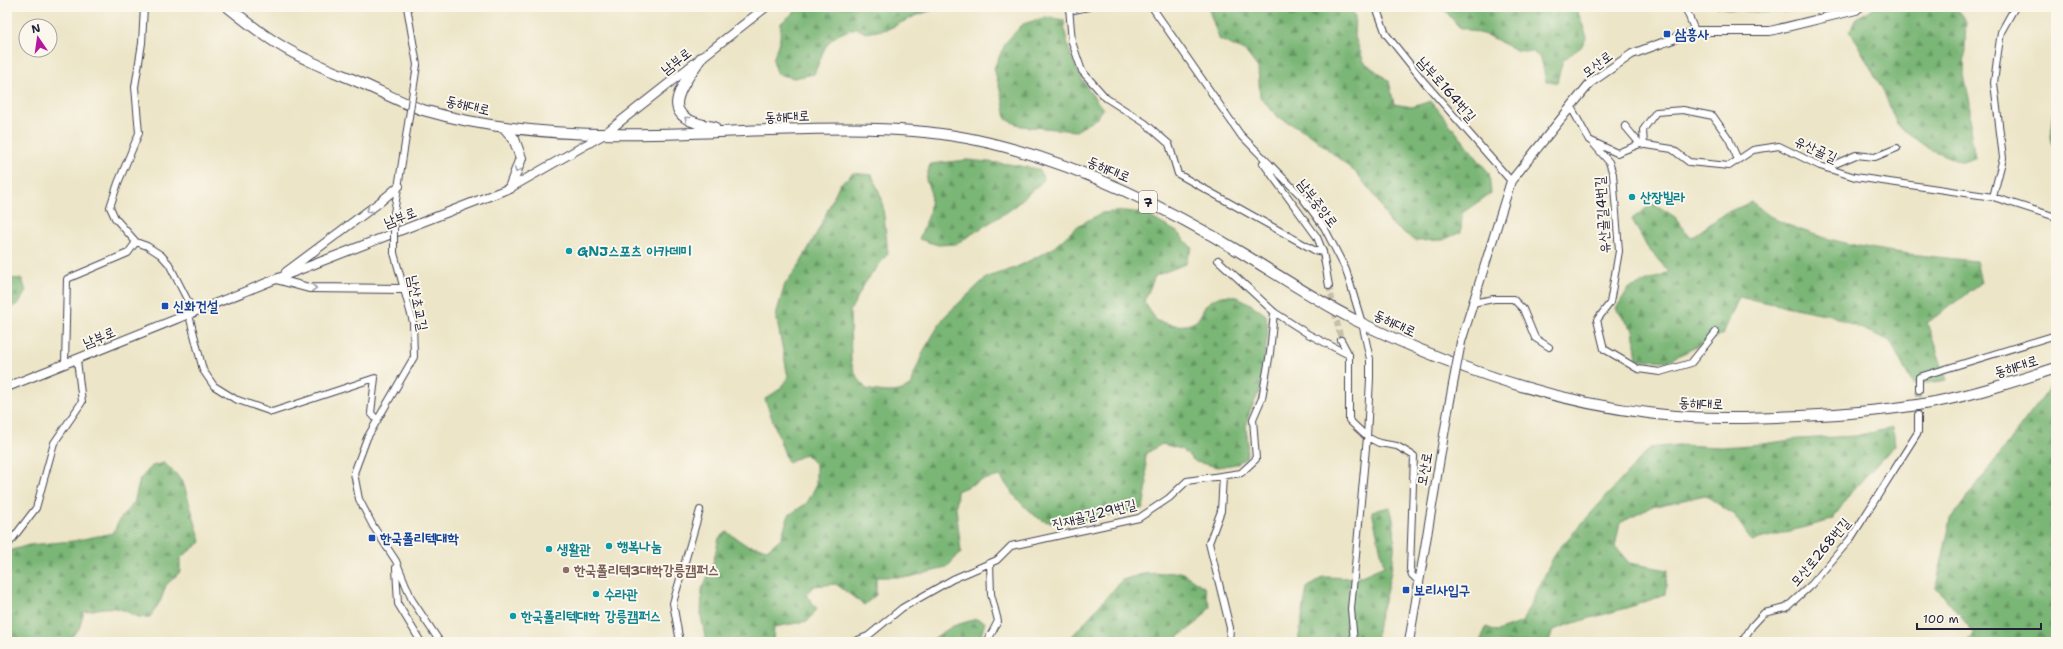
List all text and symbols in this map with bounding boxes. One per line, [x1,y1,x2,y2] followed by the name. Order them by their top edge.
[18,18,58,58] north arrow
[30,20,42,37] text: N
[1674,25,1710,43] place label: 삼흥사
[1662,29,1672,39] marker: 삼흥사
[657,44,695,78] street label: 남부로
[1578,47,1616,81] street label: 모산로
[1414,53,1481,126] street label: 남부로164번길
[444,91,492,119] street label: 동해대로
[764,106,810,126] street label: 동해대로
[684,117,691,124] one-way arrow
[1792,132,1841,167] street label: 유산골길
[1085,152,1133,186] street label: 동해대로
[513,166,521,173] one-way arrow
[1294,175,1342,231] street label: 남부중앙로
[1590,175,1614,254] street label: 유산골길4번길
[1640,188,1686,206] place label: 산장빌라
[1139,191,1157,213] road number: 7
[1627,192,1637,202] marker: 산장빌라
[381,203,419,231] street label: 남부로
[366,206,373,213] one-way arrow
[577,242,692,260] place label: GNJ스포츠 아카데미
[564,246,574,256] marker: GNJ스포츠 아카데미
[404,274,432,333] street label: 남산초교길
[311,284,317,292] one-way arrow
[173,297,219,315] place label: 신화건설
[160,301,170,311] marker: 신화건설
[1371,305,1419,341] street label: 동해대로
[80,322,118,352] street label: 남부로
[1992,351,2040,381] street label: 동해대로
[1678,393,1724,413] street label: 동해대로
[1412,451,1436,487] street label: 모산로
[1050,495,1139,533] street label: 진재골길29번길
[1786,513,1855,590] street label: 모산로268번길
[379,529,460,547] place label: 한국폴리텍대학
[367,533,377,543] marker: 한국폴리텍대학
[616,537,662,555] place label: 행복나눔
[556,540,592,558] place label: 생활관
[604,541,614,551] marker: 행복나눔
[544,544,554,554] marker: 생활관
[573,561,719,579] place label: 한국폴리텍3대학강릉캠퍼스
[561,565,571,575] marker: 한국폴리텍3대학강릉캠퍼스
[1414,581,1470,599] place label: 보리사입구
[604,585,639,603] place label: 수라관
[1401,585,1411,595] marker: 보리사입구
[591,589,601,599] marker: 수라관
[1917,605,2041,631] scale bar
[520,607,661,625] place label: 한국폴리텍대학 강릉캠퍼스
[508,611,518,621] marker: 한국폴리텍대학 강릉캠퍼스
[1923,611,1959,627] text: 100 m

